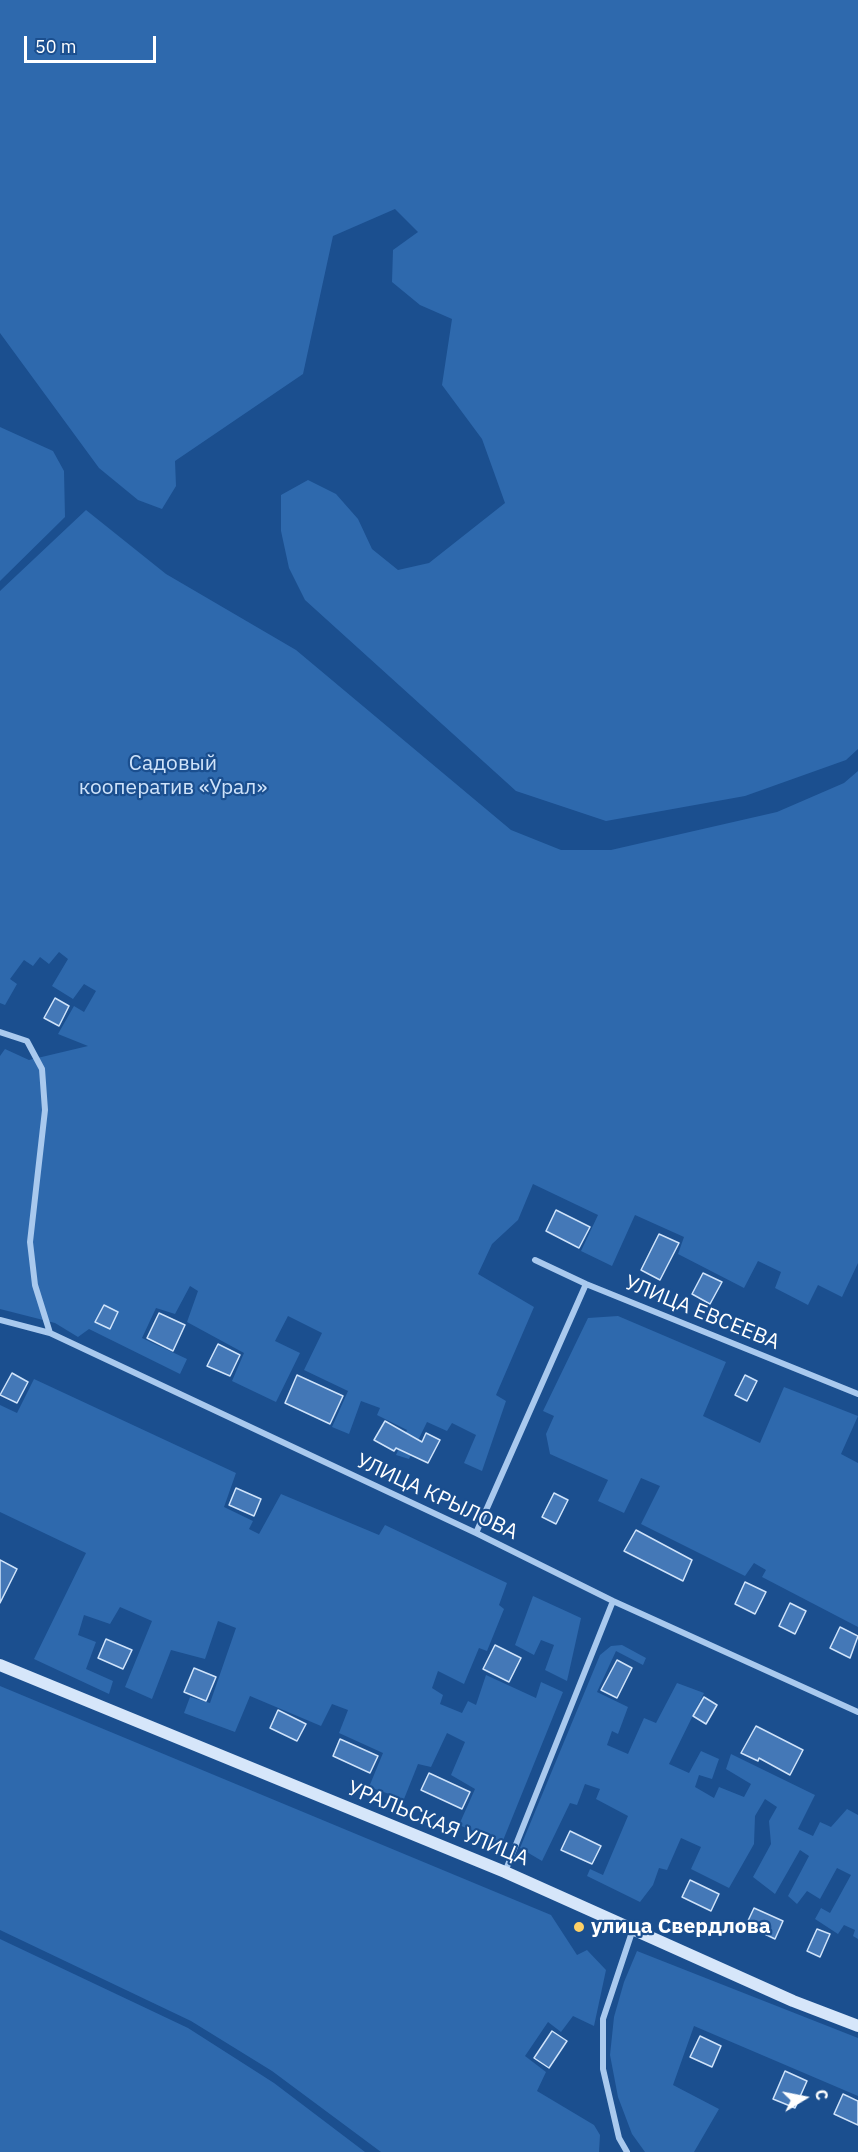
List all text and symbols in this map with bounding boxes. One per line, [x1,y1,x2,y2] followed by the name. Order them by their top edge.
[27,24,159,62] scale bar
[35,35,77,58] text: 50 m
[79,751,267,801] park label: Садовый кооператив «Урал»
[621,1270,783,1356] street label: УЛИЦА ЕВСЕЕВА
[352,1448,522,1546] street label: УЛИЦА КРЫЛОВА
[343,1776,533,1872] street label: УРАЛЬСКАЯ УЛИЦА
[591,1914,771,1940] place label: улица Свердлова
[572,1920,586,1934] marker: улица Свердлова
[774,2068,834,2128] north arrow
[811,2088,832,2102] text: С

